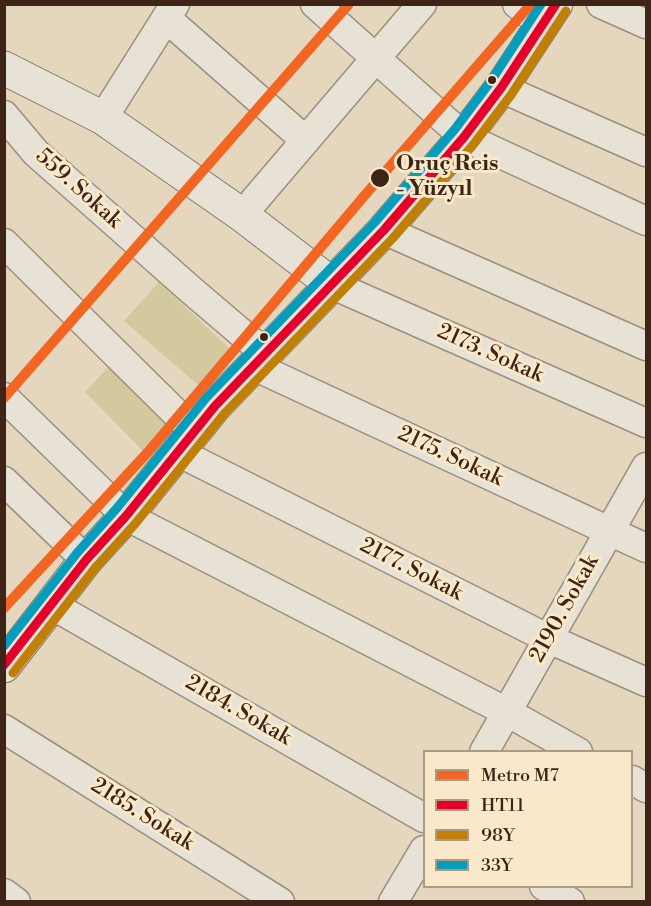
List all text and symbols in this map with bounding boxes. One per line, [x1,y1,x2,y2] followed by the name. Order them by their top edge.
[486,74,498,86] unlabelled marker
[29,143,127,235] street label: 559. Sokak
[396,152,498,204] place label: Oruç Reis - Yüzyıl
[369,167,391,189] marker: Oruç Reis - Yüzyıl
[433,319,547,389] street label: 2173. Sokak
[258,331,270,343] unlabelled marker
[393,421,507,493] street label: 2175. Sokak
[355,533,467,607] street label: 2177. Sokak
[525,551,605,667] street label: 2190. Sokak
[180,670,296,752] street label: 2184. Sokak
[423,750,633,888] legend
[481,764,559,787] text: Metro M7
[85,773,199,857] street label: 2185. Sokak
[481,794,524,817] text: HT11
[481,824,515,847] text: 98Y
[481,854,513,877] text: 33Y

